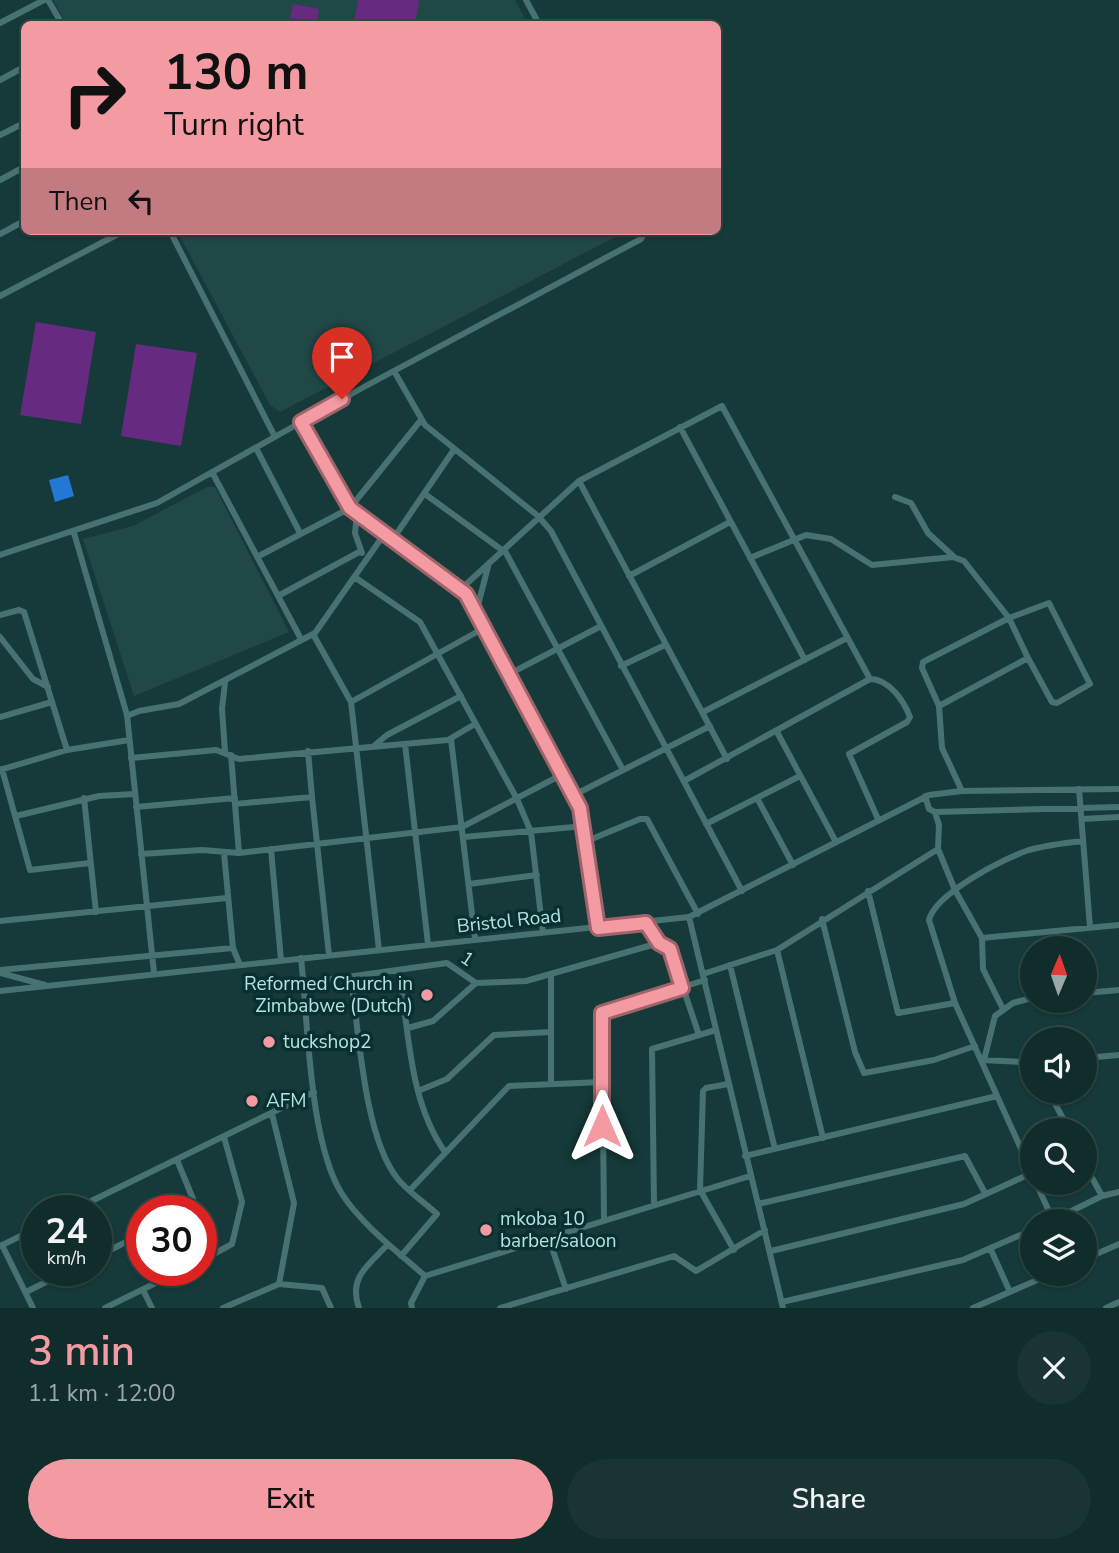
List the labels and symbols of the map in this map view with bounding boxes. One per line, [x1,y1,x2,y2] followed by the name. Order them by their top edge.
[312,327,372,399] pin
[455,903,563,939] street label: Bristol Road
[1020,936,1097,1013] north arrow
[455,945,479,973] street label: 1
[244,971,413,1019] place label: Reformed Church in Zimbabwe (Dutch)
[419,987,435,1003] marker: Reformed Church in Zimbabwe (Dutch)
[283,1029,371,1055] place label: tuckshop2
[261,1034,277,1050] marker: tuckshop2
[266,1088,307,1114] place label: AFM
[565,1089,639,1163] position arrow
[244,1093,260,1109] marker: AFM
[126,1195,217,1286] speed limit sign: 30
[500,1206,617,1254] place label: mkoba 10 barber/saloon
[478,1222,494,1238] marker: mkoba 10 barber/saloon

